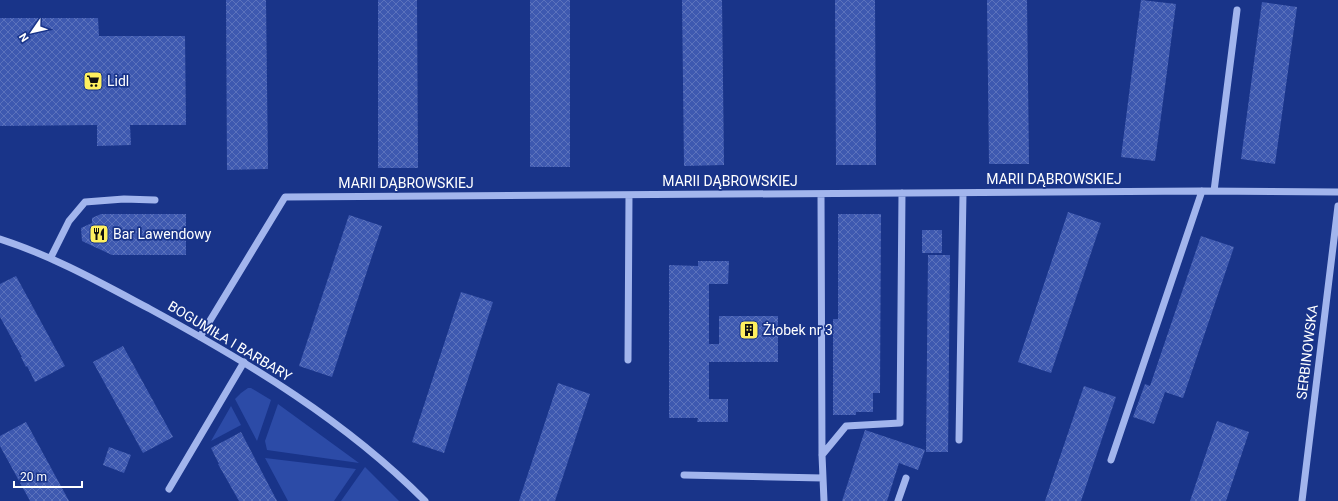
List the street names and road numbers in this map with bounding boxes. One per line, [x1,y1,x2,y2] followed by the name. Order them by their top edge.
[986,171,1122,187] street label: MARII DĄBROWSKIEJ
[662,173,798,189] street label: MARII DĄBROWSKIEJ
[338,175,474,191] street label: MARII DĄBROWSKIEJ
[165,298,295,385] street label: BOGUMIŁA I BARBARY
[1293,304,1321,400] street label: SERBINOWSKA

